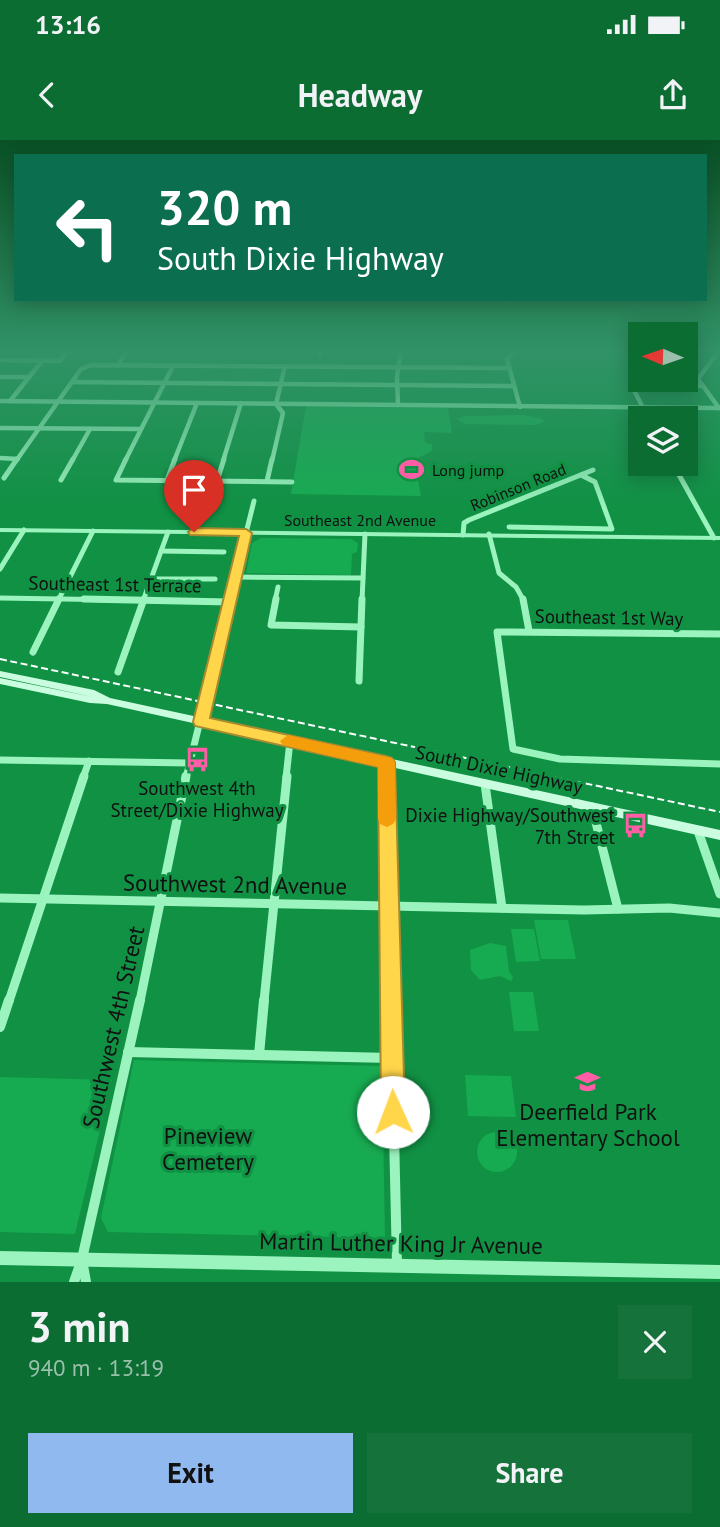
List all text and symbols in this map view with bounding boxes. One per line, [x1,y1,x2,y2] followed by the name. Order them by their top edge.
[35,8,101,41] text: 13:16
[298,74,422,116] text: Headway
[28,76,66,114] icon: back
[654,76,692,114] icon: share
[157,175,292,239] text: 320 m
[42,182,133,273] icon: left
[157,237,444,279] text: South Dixie Highway
[628,322,698,392] north arrow
[628,322,698,476] map controls
[628,406,698,476] button: layers
[398,456,426,484] sports icon: Long jump
[467,459,569,515] street label: Robinson Road
[164,460,224,532] pin
[432,460,504,480] place label: Long jump
[175,471,213,509] icon: arrive
[284,510,436,530] street label: Southeast 2nd Avenue
[28,570,202,598] street label: Southeast 1st Terrace
[534,604,684,630] street label: Southeast 1st Way
[413,740,585,798] street label: South Dixie Highway
[183,746,211,774] bus stop icon: Southwest 4th Street/Dixie Highway
[110,776,284,822] place label: Southwest 4th Street/Dixie Highway
[405,803,616,849] place label: Dixie Highway/Southwest 7th Street
[621,812,649,840] bus stop icon: Dixie Highway/Southwest 7th Street
[123,868,347,900] street label: Southwest 2nd Avenue
[76,923,150,1131] street label: Southwest 4th Street
[574,1067,602,1095] school or university icon: Deerfield Park Elementary School
[356,1075,430,1149] position arrow
[496,1097,680,1152] place label: Deerfield Park Elementary School
[162,1121,254,1176] park label: Pineview Cemetery
[259,1226,543,1260] street label: Martin Luther King Jr Avenue
[28,1299,130,1354] text: 3 min
[618,1305,692,1379] button: close
[28,1353,164,1382] text: 940 m · 13:19
[28,1433,353,1513] button: Exit
[367,1433,692,1513] button: Share

